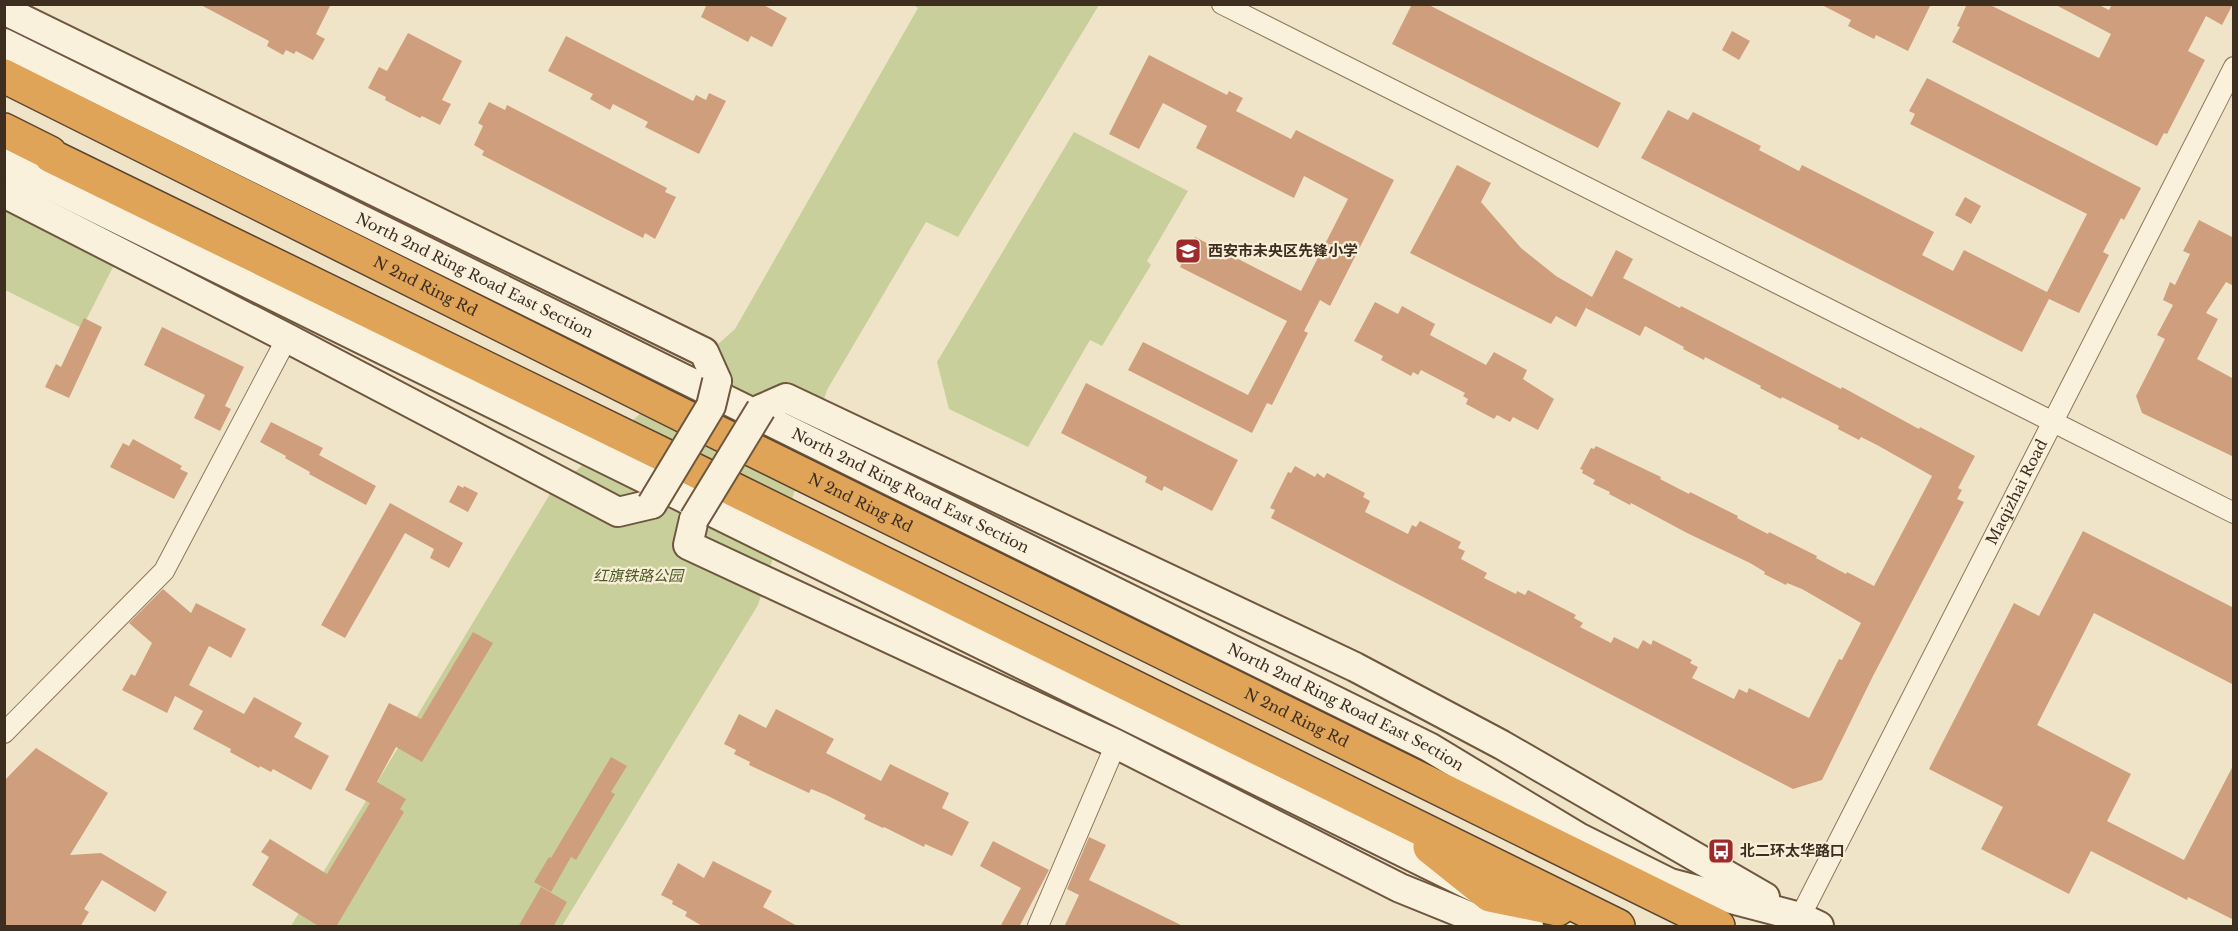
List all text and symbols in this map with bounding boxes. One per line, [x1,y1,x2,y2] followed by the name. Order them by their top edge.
[353,208,597,342] street label: North 2nd Ring Road East Section
[1173,236,1203,266] school or university icon: 西安市未央区先锋小学
[1208,241,1358,260] place label: 西安市未央区先锋小学
[370,252,481,320] street label: N 2nd Ring Rd
[789,424,1032,557] street label: North 2nd Ring Road East Section
[1982,436,2051,548] street label: Maqizhai Road
[805,469,916,536] street label: N 2nd Ring Rd
[593,566,685,585] park label: 红旗铁路公园
[1225,639,1467,775] street label: North 2nd Ring Road East Section
[1241,684,1352,751] street label: N 2nd Ring Rd
[1706,836,1736,866] bus stop icon: 北二环太华路口
[1740,841,1845,860] place label: 北二环太华路口

